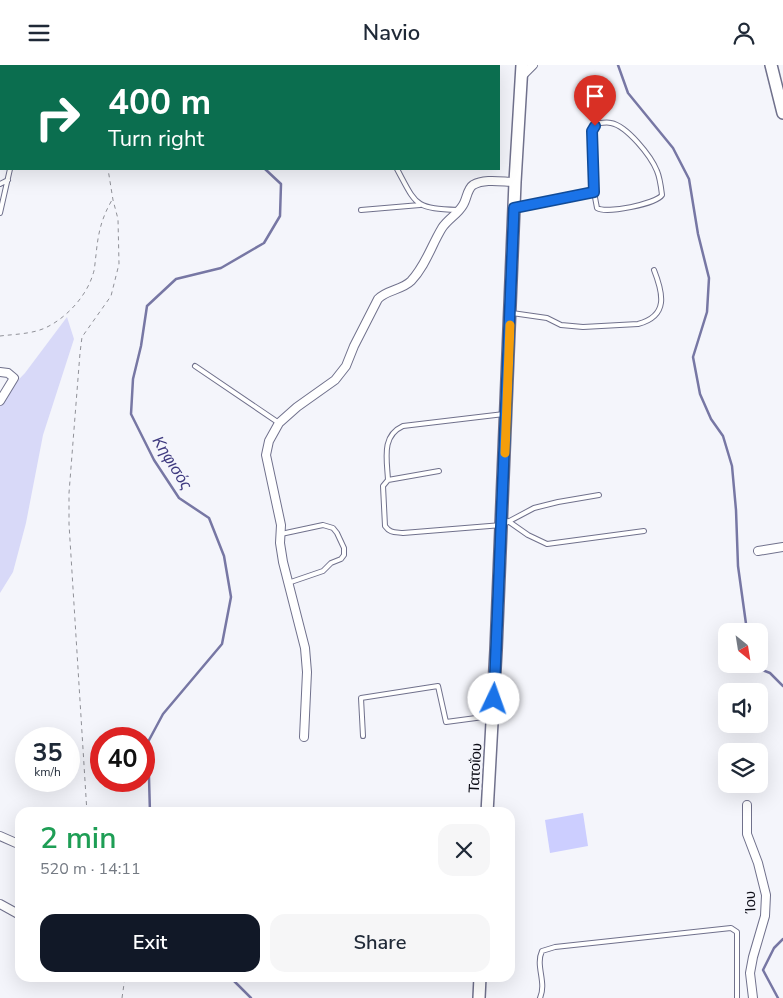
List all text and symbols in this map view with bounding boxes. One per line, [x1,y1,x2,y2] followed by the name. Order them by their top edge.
[363,18,420,48] text: Navio
[25,19,53,47] icon: menu
[730,19,758,47] icon: person
[574,75,616,126] pin
[108,79,211,126] text: 400 m
[581,82,609,110] icon: arrive
[25,85,90,150] icon: right
[108,124,204,154] text: Turn right
[147,432,197,494] water label: Κηφισός
[718,623,768,673] north arrow
[718,623,768,793] map controls
[467,672,519,724] position arrow
[718,683,768,733] button: sound
[90,727,155,792] speed limit sign: 40
[32,736,63,770] text: 35
[464,742,486,794] street label: Τατοΐου
[718,743,768,793] button: layers
[34,764,61,780] text: km/h
[40,818,116,859] text: 2 min
[438,824,490,876] button: close
[40,858,141,880] text: 520 m · 14:11
[740,891,760,914] street label: Ίου
[40,914,260,972] button: Exit
[270,914,490,972] button: Share

